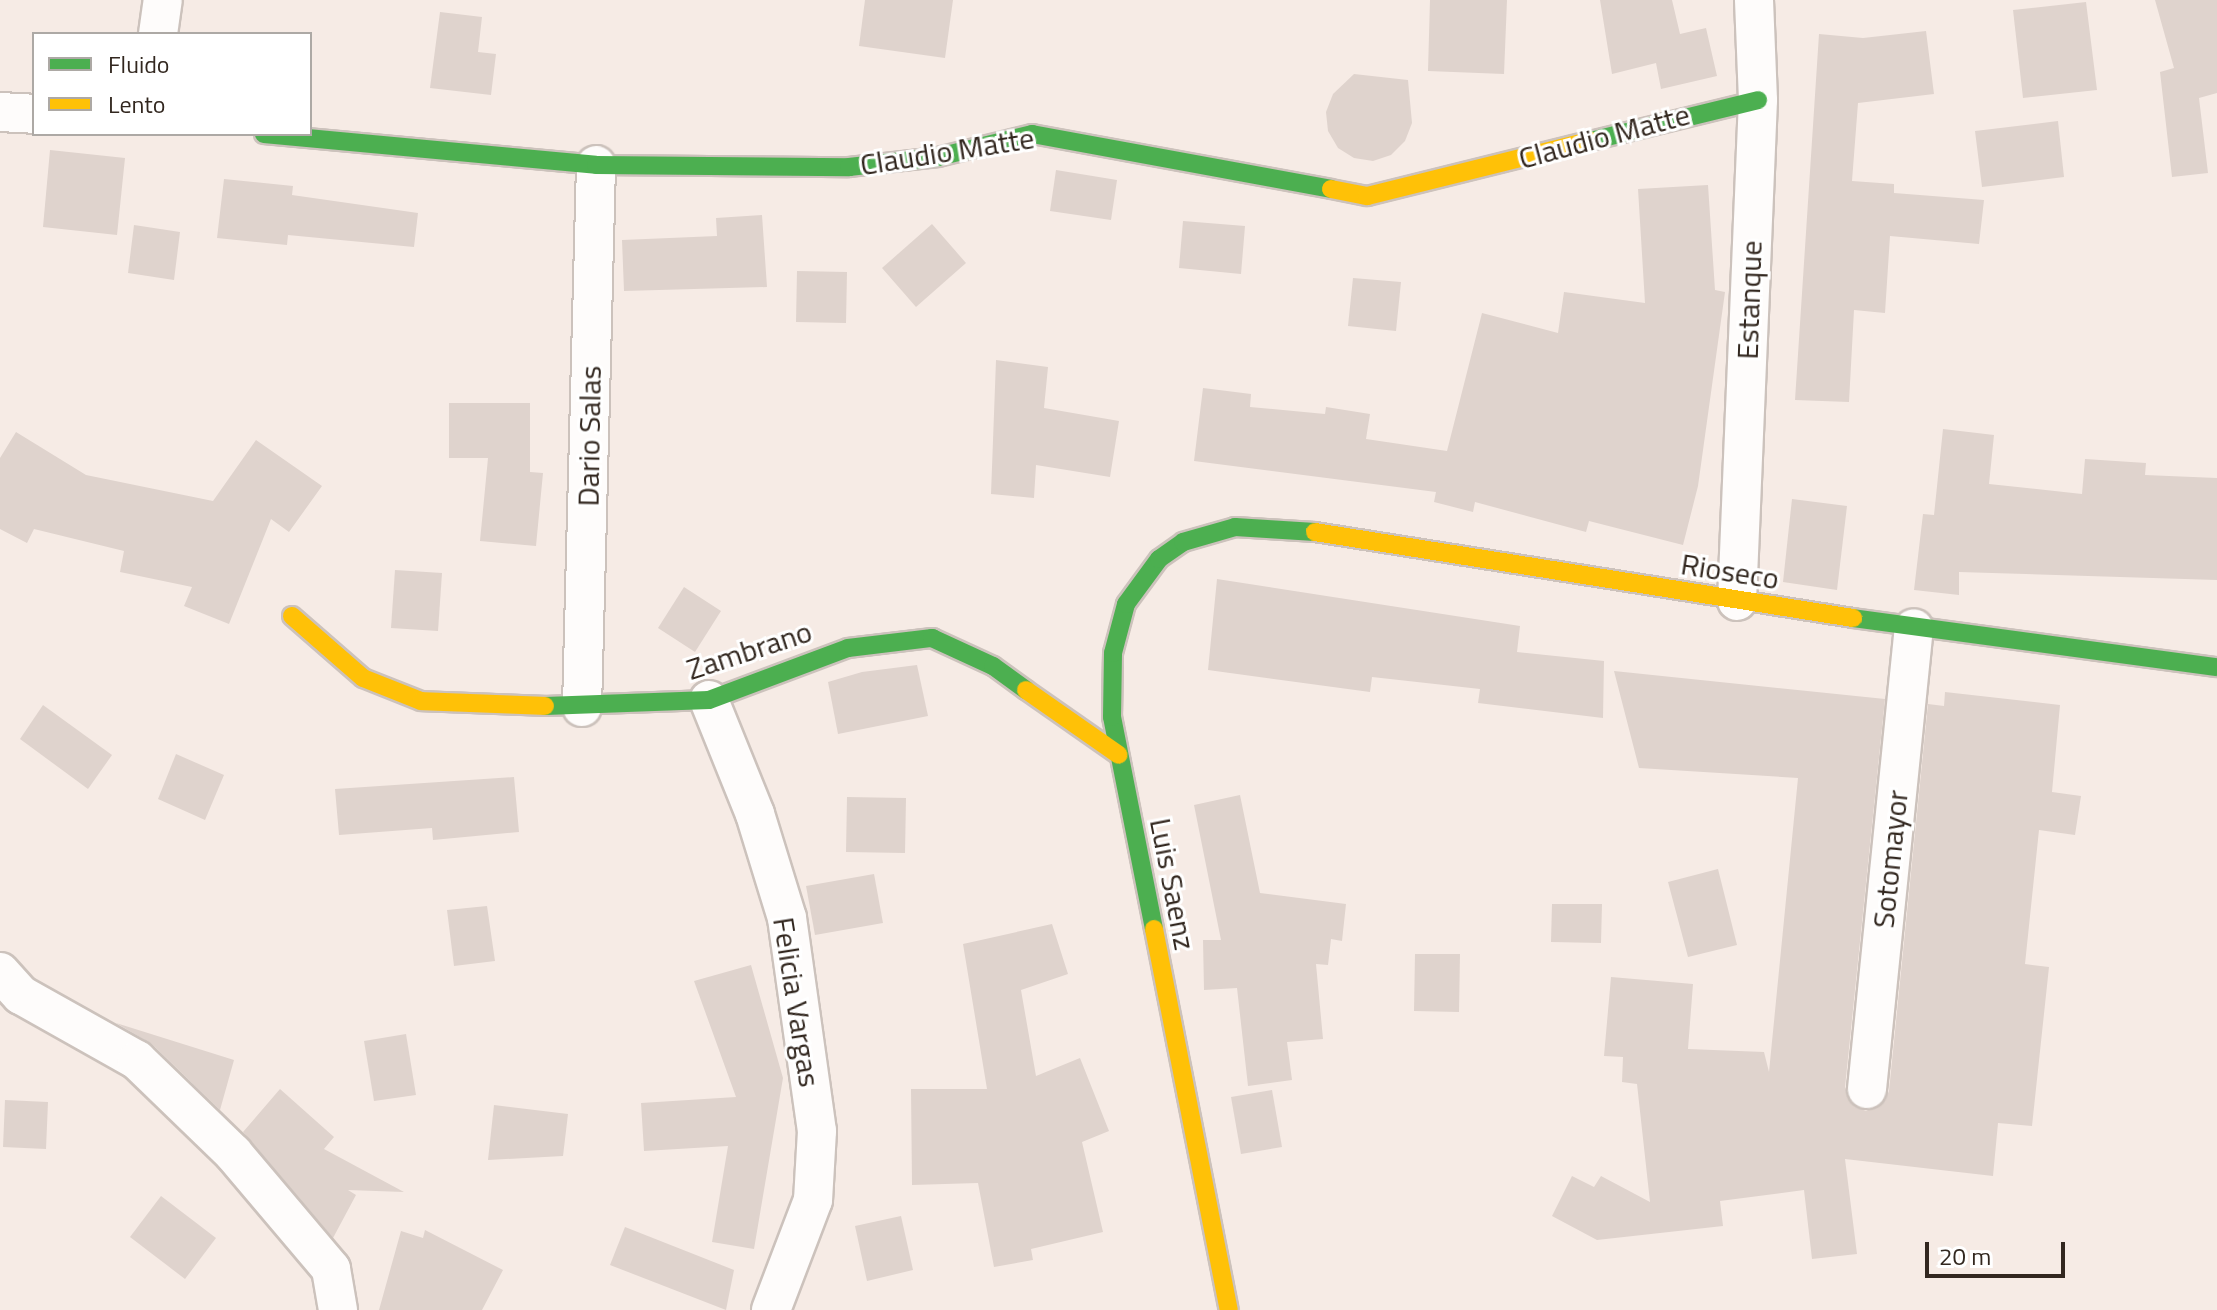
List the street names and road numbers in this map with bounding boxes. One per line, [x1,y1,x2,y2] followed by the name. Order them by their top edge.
[1515,96,1693,176] street label: Claudio Matte
[857,119,1037,183] street label: Claudio Matte
[1729,240,1769,360] street label: Estanque
[570,365,608,507] street label: Dario Salas
[1678,545,1782,597] street label: Rioseco
[682,613,816,687] street label: Zambrano
[1865,788,1915,930] street label: Sotomayor
[1143,815,1203,953] street label: Luis Saenz
[766,915,828,1089] street label: Felicia Vargas

